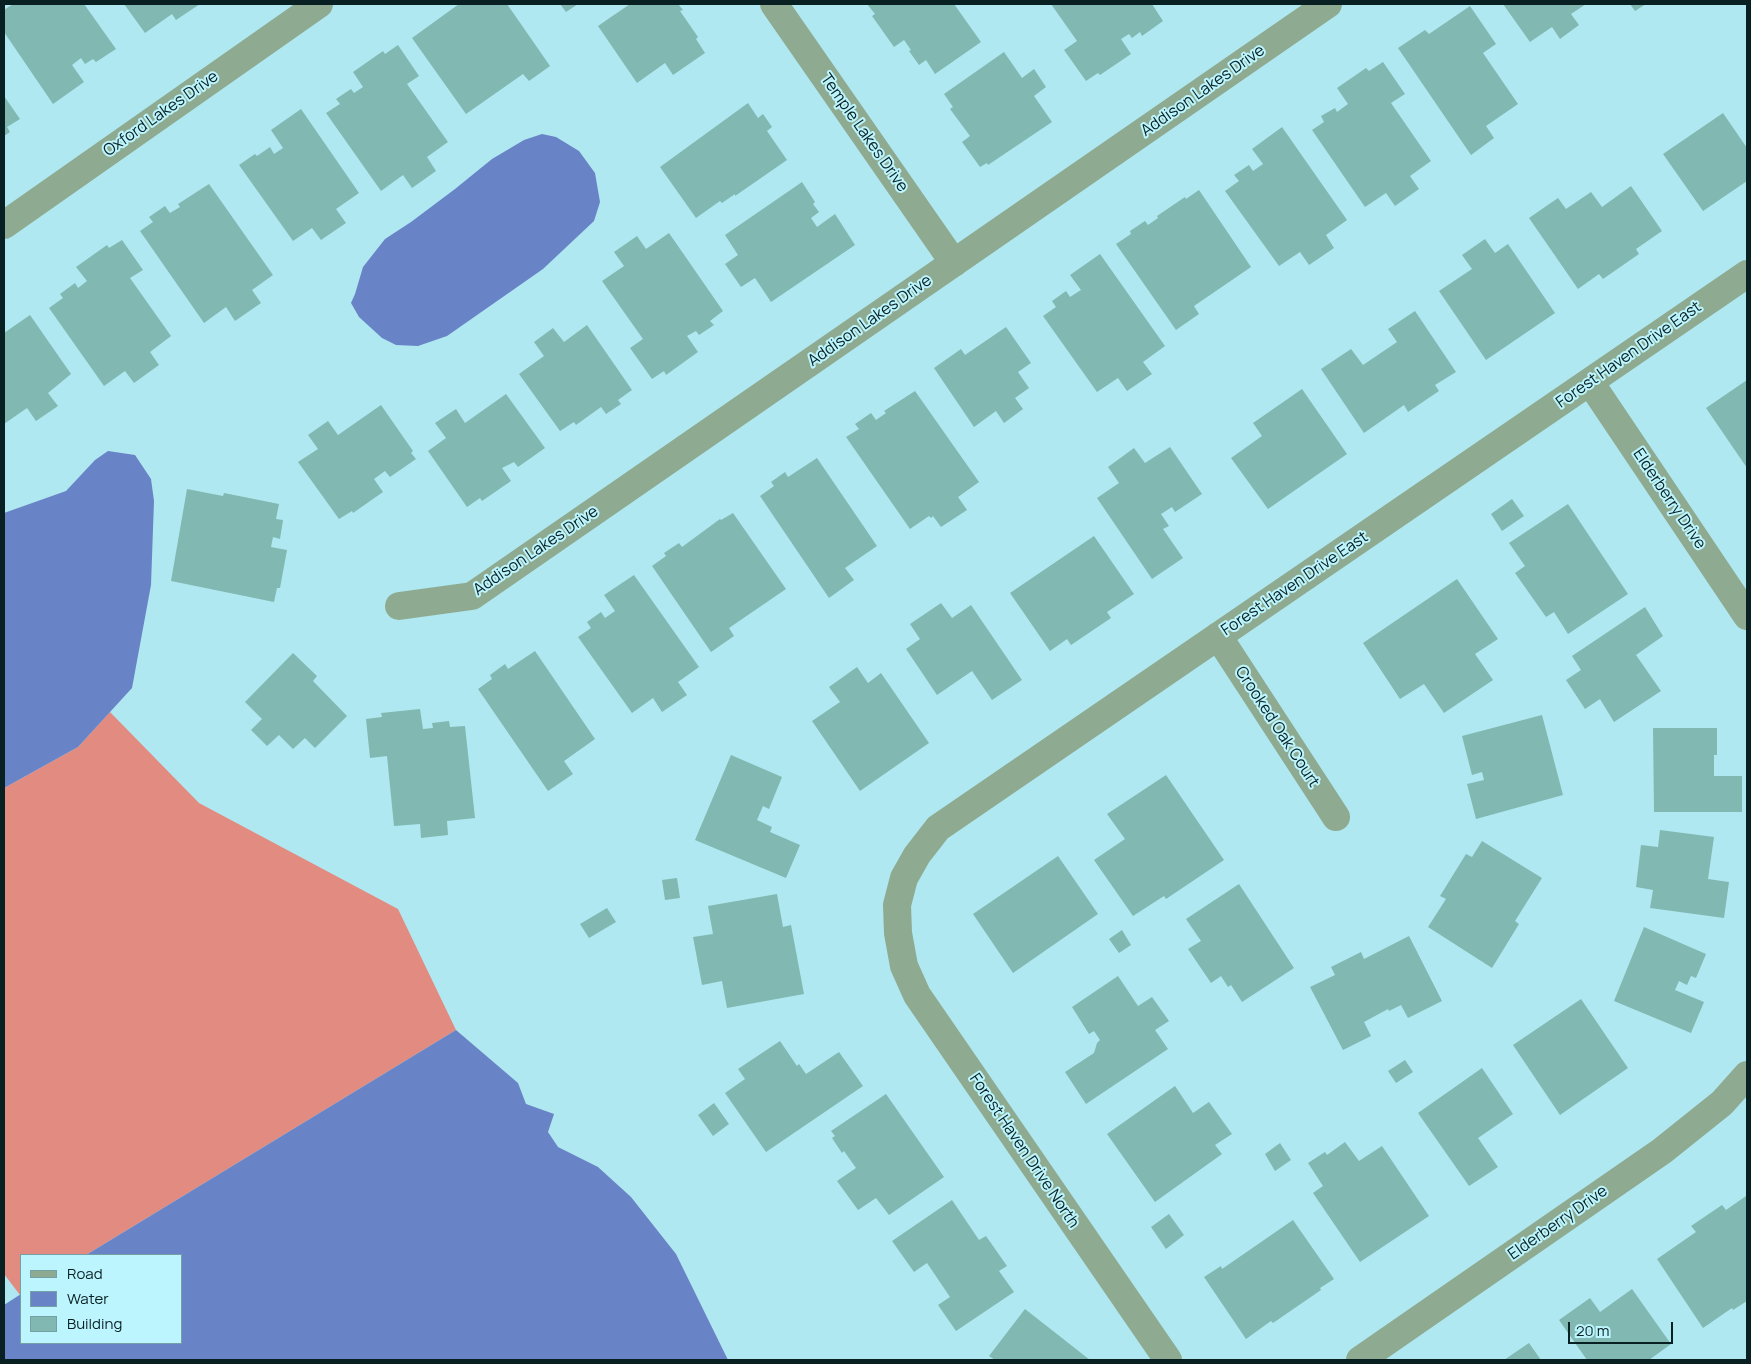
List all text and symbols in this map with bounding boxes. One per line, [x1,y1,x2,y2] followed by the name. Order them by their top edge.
[1137,41,1269,141] street label: Addison Lakes Drive
[100,67,222,161] street label: Oxford Lakes Drive
[816,70,912,196] street label: Temple Lakes Drive
[804,271,936,371] street label: Addison Lakes Drive
[1553,298,1705,412] street label: Forest Haven Drive East
[1628,445,1710,553] street label: Elderberry Drive
[470,502,602,600] street label: Addison Lakes Drive
[1218,528,1372,640] street label: Forest Haven Drive East
[1231,663,1323,791] street label: Crooked Oak Court
[965,1070,1083,1232] street label: Forest Haven Drive North
[1505,1182,1611,1264] street label: Elderberry Drive
[20,1254,182,1344] legend
[67,1263,103,1284] text: Road
[67,1288,109,1309] text: Water
[1571,1312,1676,1344] scale bar
[67,1313,122,1334] text: Building
[1576,1320,1609,1341] text: 20 m

